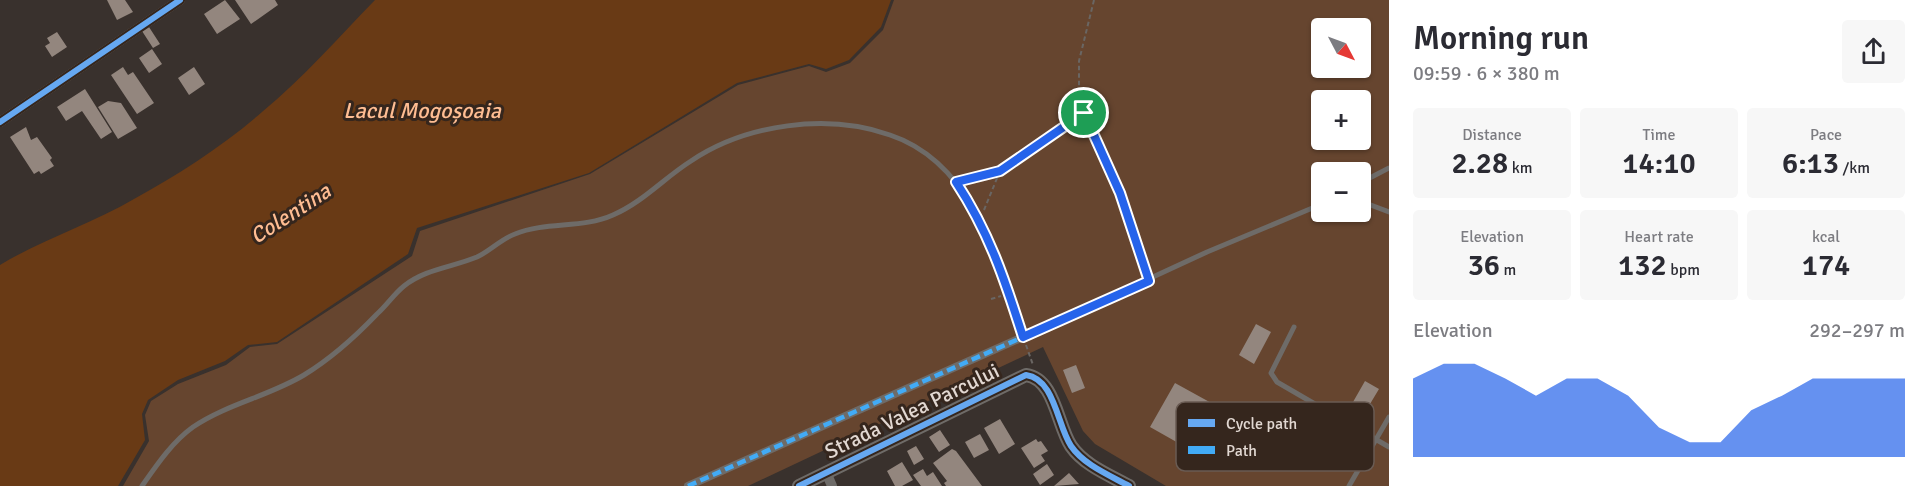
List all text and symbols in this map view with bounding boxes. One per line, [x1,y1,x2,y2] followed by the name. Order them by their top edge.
[1311,18,1371,78] north arrow
[1311,18,1371,222] map controls
[1413,18,1589,59] text: Morning run
[1842,20,1905,83] button: share
[1413,61,1560,86] text: 09:59 · 6 × 380 m
[1058,87,1109,138] pin
[1311,90,1371,150] button: +
[1067,96,1100,129] icon: arrive
[343,97,502,124] water label: Lacul Mogoșoaia
[1462,125,1522,145] text: Distance
[1643,125,1675,145] text: Time
[1810,125,1842,145] text: Pace
[1451,145,1508,182] text: 2.28
[1622,145,1696,182] text: 14:10
[1782,145,1839,182] text: 6:13
[1508,158,1533,178] text: km
[1839,158,1870,178] text: /km
[1311,162,1371,222] button: −
[245,177,336,249] water label: Colentina
[1460,227,1524,247] text: Elevation
[1624,227,1694,247] text: Heart rate
[1812,227,1840,247] text: kcal
[1468,247,1500,284] text: 36
[1618,247,1667,284] text: 132
[1802,247,1850,284] text: 174
[1500,260,1516,280] text: m
[1667,260,1700,280] text: bpm
[1413,318,1493,343] text: Elevation
[1809,318,1905,343] text: 292–297 m
[820,357,1004,465] street label: Strada Valea Parcului
[1176,402,1374,471] legend
[1226,414,1297,434] text: Cycle path
[1226,441,1257,461] text: Path

